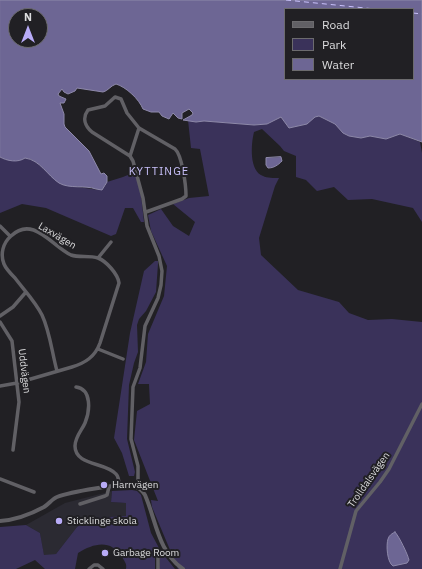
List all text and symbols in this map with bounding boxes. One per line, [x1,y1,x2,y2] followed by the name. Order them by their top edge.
[8,8,48,48] north arrow
[284,8,414,80] legend
[24,10,32,24] text: N
[322,17,350,32] text: Road
[322,37,346,52] text: Park
[322,57,354,72] text: Water
[129,165,189,179] district label: KYTTINGE
[36,220,78,252] street label: Laxvägen
[15,348,33,394] street label: Uddvägen
[345,450,393,510] street label: Trolldalsvägen
[112,479,158,491] place label: Harrvägen
[99,480,109,490] marker: Harrvägen
[67,515,137,527] place label: Sticklinge skola
[54,516,64,526] marker: Sticklinge skola
[113,547,179,559] place label: Garbage Room
[100,548,110,558] marker: Garbage Room

